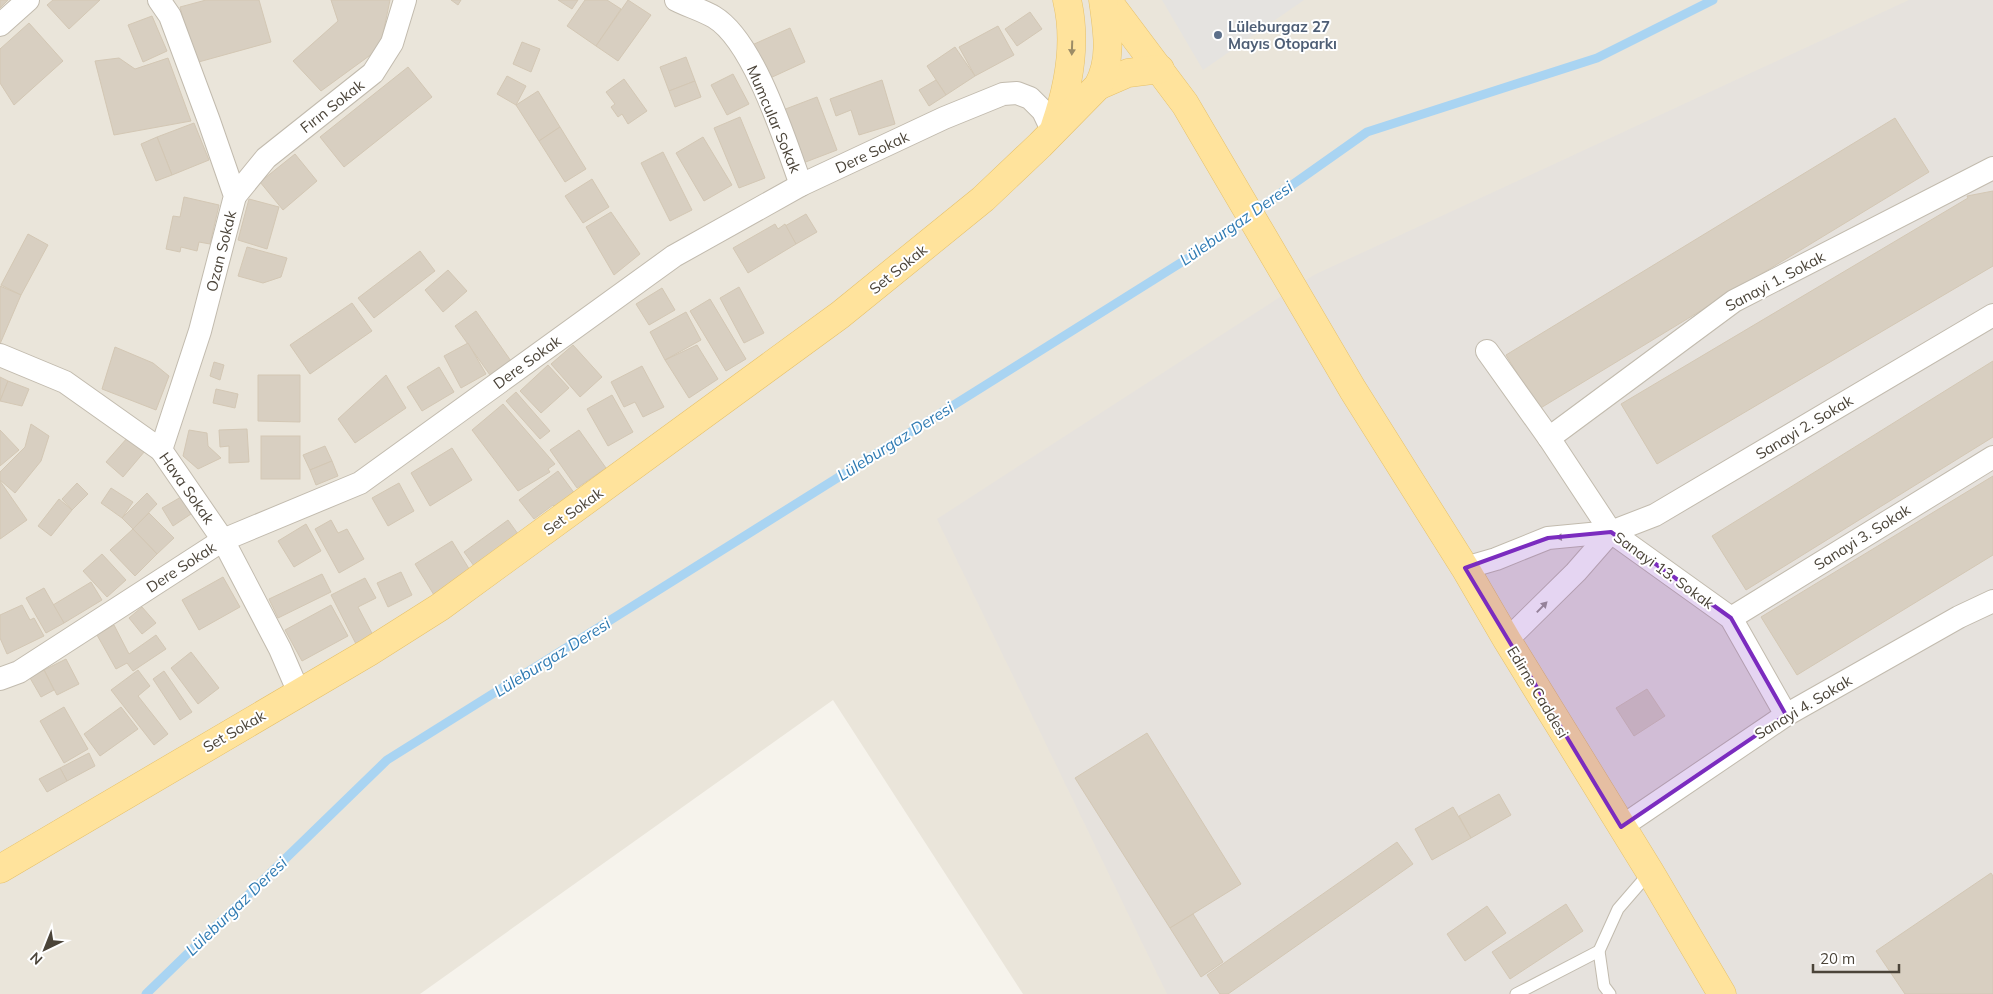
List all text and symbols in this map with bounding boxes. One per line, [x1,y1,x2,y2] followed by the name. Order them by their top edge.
[1228,17,1337,53] place label: Lüleburgaz 27 Mayıs Otoparkı
[1212,29,1224,41] marker: Lüleburgaz 27 Mayıs Otoparkı
[1067,41,1075,57] one-way arrow
[743,62,805,176] street label: Mumcular Sokak
[296,75,368,137] street label: Fırın Sokak
[832,127,912,177] street label: Dere Sokak
[1176,176,1297,269] water label: Lüleburgaz Deresi
[202,208,240,294] street label: Ozan Sokak
[865,240,931,298] street label: Set Sokak
[1722,247,1828,315] street label: Sanayi 1. Sokak
[489,331,565,393] street label: Dere Sokak
[1752,390,1856,464] street label: Sanayi 2. Sokak
[833,397,957,485] water label: Lüleburgaz Deresi
[155,448,219,528] street label: Hava Sokak
[540,483,607,539] street label: Set Sokak
[1810,500,1914,574] street label: Sanayi 3. Sokak
[1610,527,1718,613] street label: Sanayi 13. Sokak
[1554,533,1570,541] one-way arrow
[143,537,220,597] street label: Dere Sokak
[1536,601,1548,613] one-way arrow
[490,613,614,701] water label: Lüleburgaz Deresi
[1503,643,1573,741] street label: Edirne Caddesi
[1751,670,1855,744] street label: Sanayi 4. Sokak
[199,705,269,756] street label: Set Sokak
[181,852,291,960] water label: Lüleburgaz Deresi
[20,924,70,974] north arrow
[1813,942,1899,974] scale bar
[26,948,46,969] text: N
[1820,949,1855,968] text: 20 m

